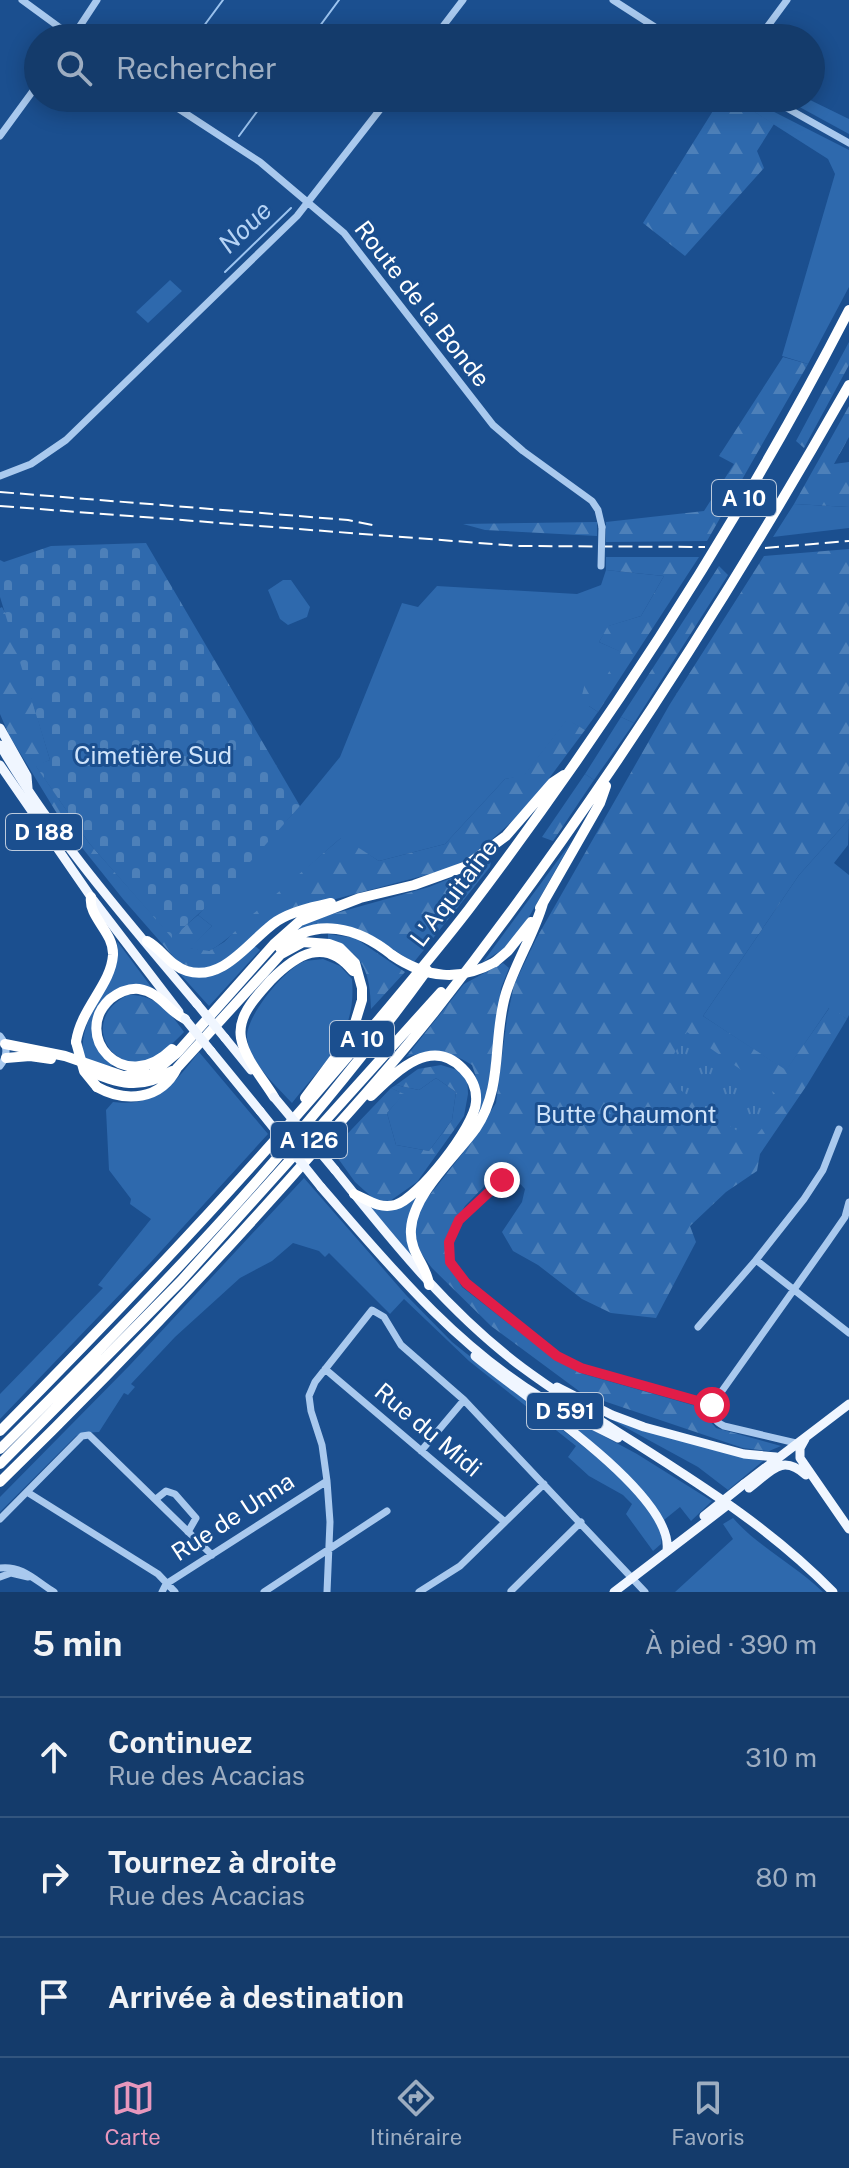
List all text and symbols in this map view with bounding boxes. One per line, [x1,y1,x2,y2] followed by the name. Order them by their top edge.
[24,24,825,112] search box
[52,46,96,90] icon: search
[116,50,277,86] text: Rechercher
[212,194,278,259] water label: Noue
[349,215,496,392] street label: Route de la Bonde
[712,480,776,516] road number: A 10
[74,741,232,769] park label: Cimetière Sud
[6,814,82,850] road number: D 188
[404,833,503,952] street label: L'Aquitaine
[330,1021,394,1057] road number: A 10
[535,1100,717,1128] park label: Butte Chaumont
[271,1122,347,1158] road number: A 126
[484,1162,520,1198] route end
[370,1377,488,1482] street label: Rue du Midi
[694,1387,730,1423] route start
[527,1393,603,1429] road number: D 591
[166,1466,299,1566] street label: Rue de Unna
[32,1624,122,1664] text: 5 min
[645,1629,817,1660] text: À pied · 390 m
[108,1724,252,1760] text: Continuez
[32,1735,76,1779] icon: ahead
[745,1742,817,1773] text: 310 m
[108,1760,305,1791] text: Rue des Acacias
[108,1844,337,1880] text: Tournez à droite
[32,1855,76,1899] icon: right
[756,1862,817,1893] text: 80 m
[108,1880,305,1911] text: Rue des Acacias
[32,1975,76,2019] icon: arrive
[108,1979,404,2015] text: Arrivée à destination
[105,2076,161,2150] tab: Carte
[370,2076,462,2150] tab: Itinéraire
[671,2076,744,2150] tab: Favoris

